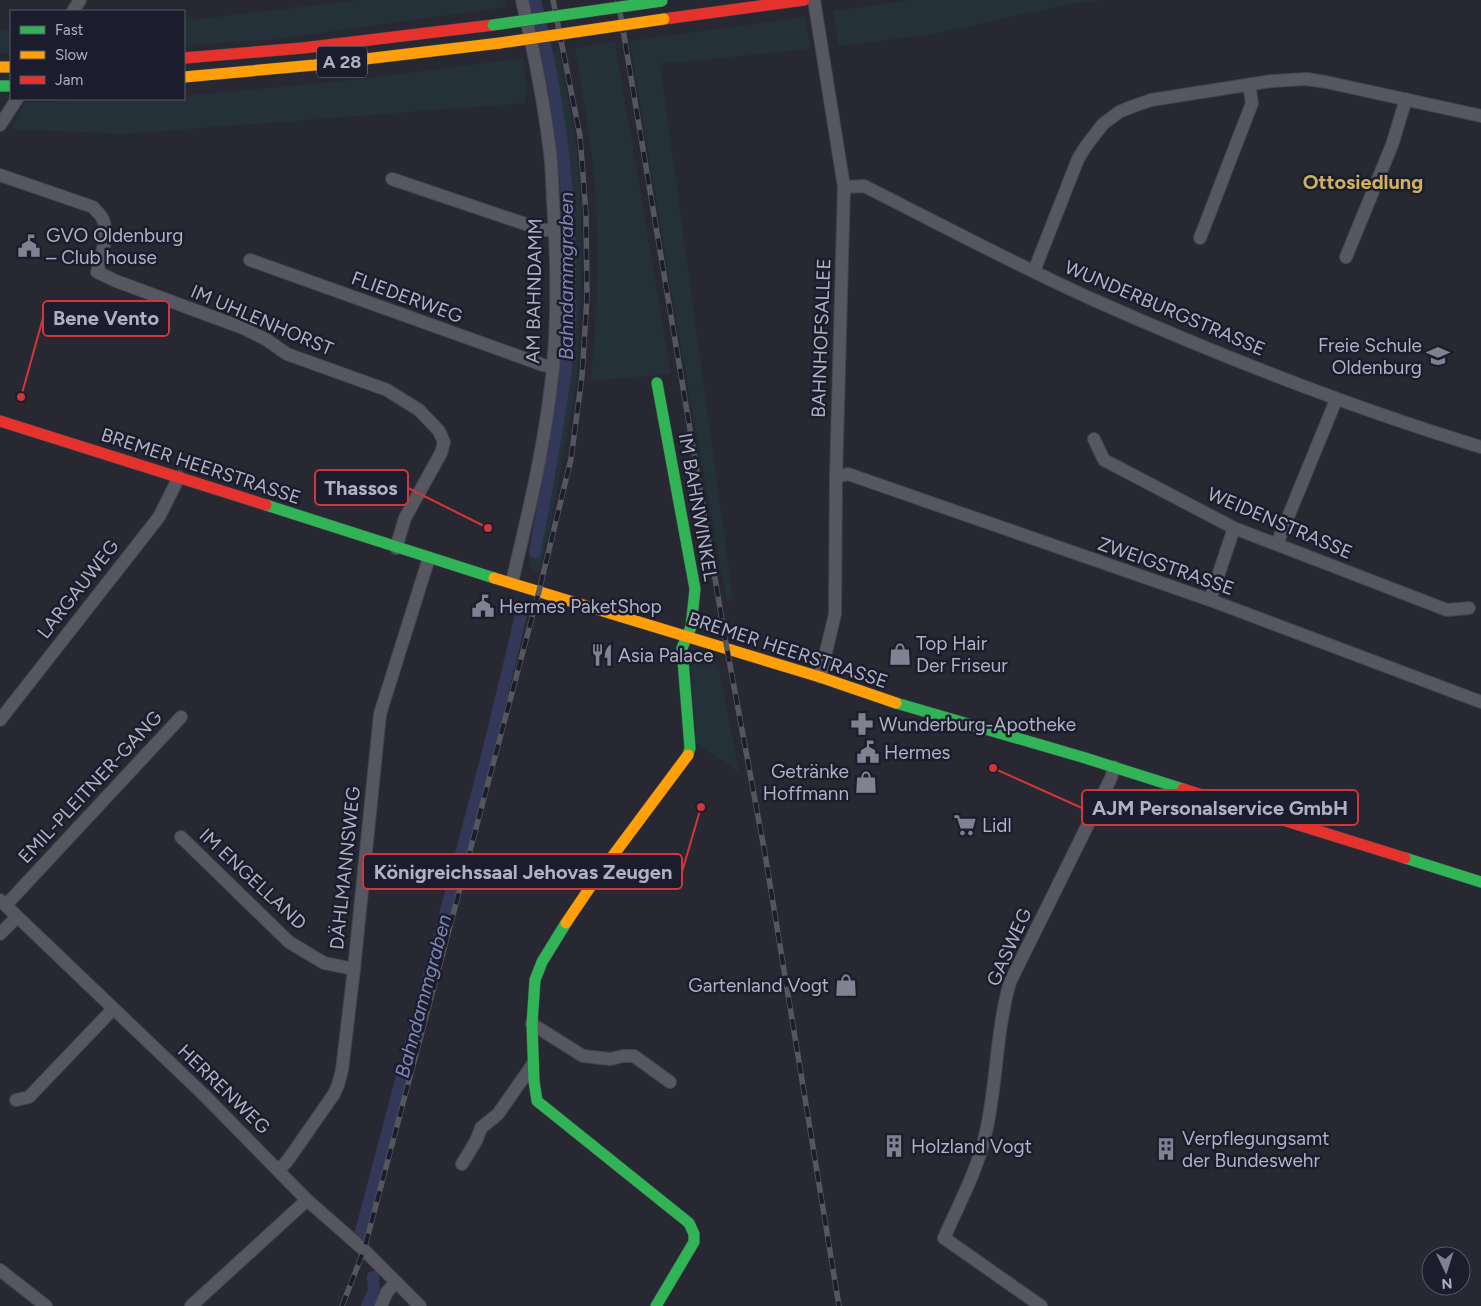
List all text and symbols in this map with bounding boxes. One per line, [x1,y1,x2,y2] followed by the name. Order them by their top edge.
[10,10,185,100] legend
[55,21,84,39] text: Fast
[55,46,88,64] text: Slow
[317,46,367,78] road number: A 28
[55,71,83,89] text: Jam
[1303,170,1423,194] district label: Ottosiedlung
[554,192,578,360] water label: Bahndammgraben
[521,218,547,364] street label: AM BAHNDAMM
[46,224,183,269] place label: GVO Oldenburg – Club house
[16,233,42,259] public building icon: GVO Oldenburg – Club house
[1061,255,1269,361] street label: WUNDERBURGSTRASSE
[807,258,835,418] street label: BAHNHOFSALLEE
[348,266,466,328] street label: FLIEDERWEG
[187,280,337,361] street label: IM UHLENHORST
[43,301,169,336] callout: Bene Vento
[53,306,159,330] text: Bene Vento
[1318,334,1422,379] place label: Freie Schule Oldenburg
[1425,343,1451,369] school or university icon: Freie Schule Oldenburg
[98,423,304,509] street label: BREMER HEERSTRASSE
[674,431,722,583] street label: IM BAHNWINKEL
[315,470,408,505] callout: Thassos
[324,476,398,500] text: Thassos
[1204,482,1356,564] street label: WEIDENSTRASSE
[1095,532,1237,600] street label: ZWEIGSTRASSE
[32,535,124,643] street label: LARGAUWEG
[470,593,496,619] public building icon: Hermes PaketShop
[499,595,662,618] place label: Hermes PaketShop
[685,607,891,693] street label: BREMER HEERSTRASSE
[916,632,1008,677] place label: Top Hair Der Friseur
[887,641,913,667] shop icon: Top Hair Der Friseur
[589,642,615,668] restaurant icon: Asia Palace
[618,644,714,667] place label: Asia Palace
[13,706,167,868] street label: EMIL-PLEITNER-GANG
[849,711,875,737] pharmacy icon: Wunderburg-Apotheke
[879,713,1076,736] place label: Wunderburg-Apotheke
[855,739,881,765] public building icon: Hermes
[884,741,951,764] place label: Hermes
[763,760,849,805] place label: Getränke Hoffmann
[853,769,879,795] shop icon: Getränke Hoffmann
[325,785,365,951] street label: DÄHLMANNSWEG
[1082,790,1358,825] callout: AJM Personalservice GmbH
[1092,796,1348,820] text: AJM Personalservice GmbH
[952,812,978,838] supermarket icon: Lidl
[982,814,1012,837] place label: Lidl
[195,824,311,934] street label: IM ENGELLAND
[363,854,682,889] callout: Königreichssaal Jehovas Zeugen
[374,860,672,884] text: Königreichssaal Jehovas Zeugen
[982,905,1036,989] street label: GASWEG
[390,912,456,1080] water label: Bahndammgraben
[833,972,859,998] shop icon: Gartenland Vogt
[688,974,829,997] place label: Gartenland Vogt
[173,1039,275,1139] street label: HERRENWEG
[1182,1127,1329,1172] place label: Verpflegungsamt der Bundeswehr
[881,1133,907,1159] building icon: Holzland Vogt
[911,1135,1032,1158] place label: Holzland Vogt
[1153,1136,1179,1162] building icon: Verpflegungsamt der Bundeswehr
[1421,1246,1471,1296] north arrow
[1441,1275,1453,1292] text: N

